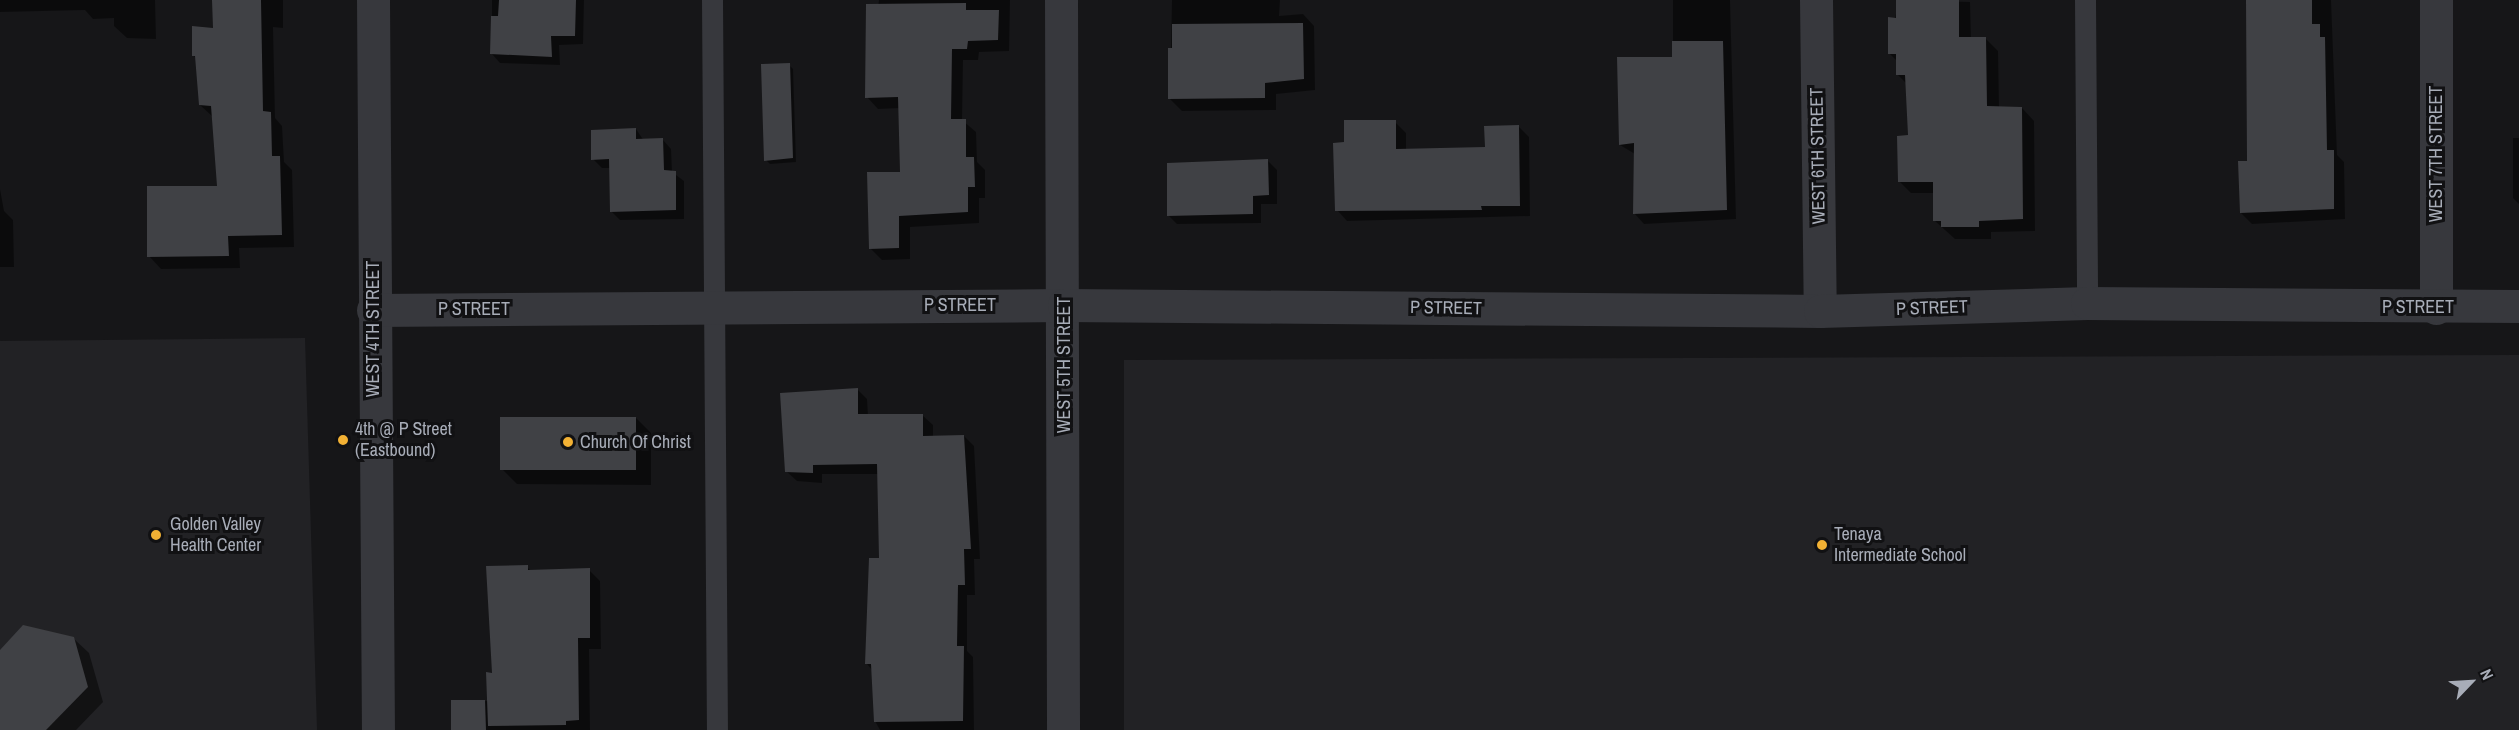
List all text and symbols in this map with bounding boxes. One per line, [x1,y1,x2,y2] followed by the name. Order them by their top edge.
[2425,86,2447,222] street label: WEST 7TH STREET
[1806,87,1830,225] street label: WEST 6TH STREET
[362,261,384,397] street label: WEST 4TH STREET
[924,294,996,316] street label: P STREET
[1896,296,1968,320] street label: P STREET
[2382,296,2454,318] street label: P STREET
[1053,297,1075,433] street label: WEST 5TH STREET
[1410,297,1482,319] street label: P STREET
[438,298,510,320] street label: P STREET
[355,419,452,462] place label: 4th @ P Street (Eastbound)
[580,431,691,453] place label: Church Of Christ
[336,433,350,447] marker: 4th @ P Street (Eastbound)
[561,435,575,449] marker: Church Of Christ
[170,514,261,556] place label: Golden Valley Health Center
[1834,524,1966,566] place label: Tenaya Intermediate School
[147,526,165,544] marker: Golden Valley Health Center
[1815,538,1829,552] marker: Tenaya Intermediate School
[2441,652,2501,712] north arrow
[2475,665,2499,683] text: N

